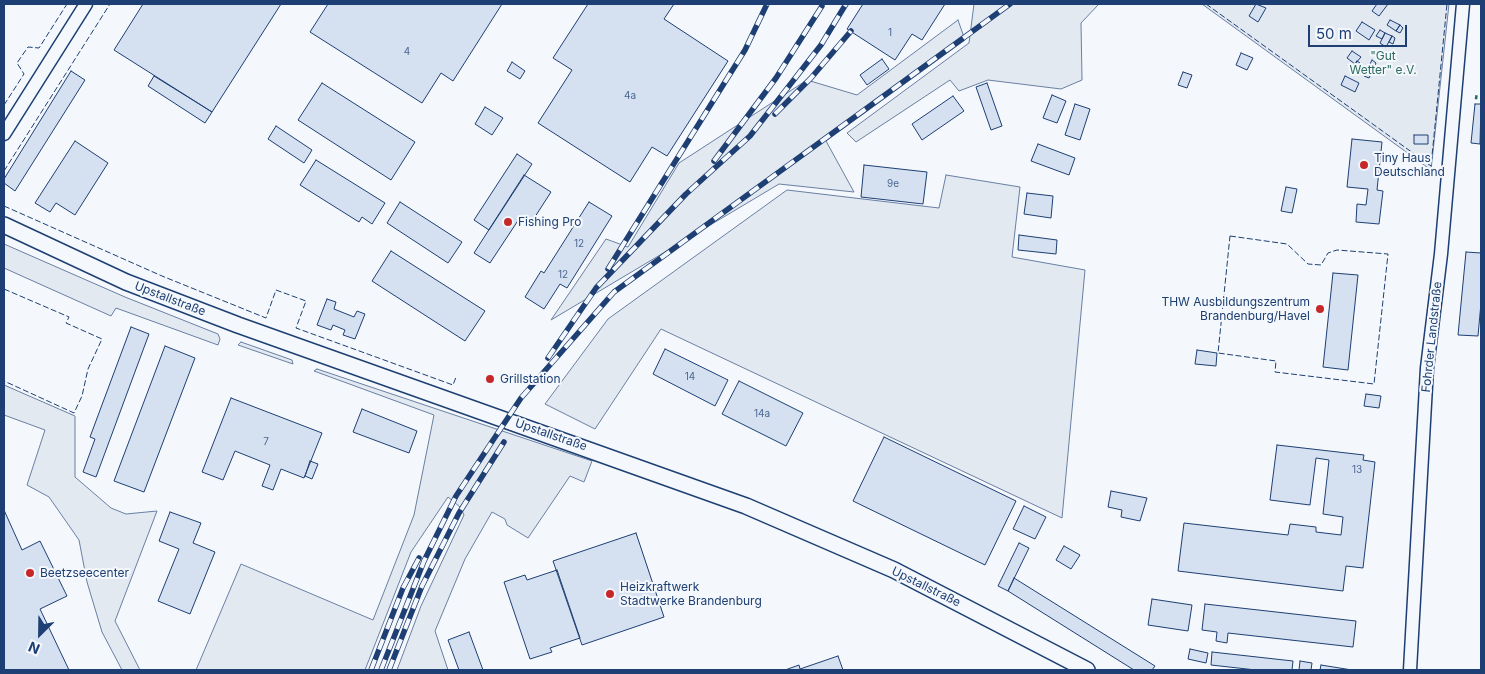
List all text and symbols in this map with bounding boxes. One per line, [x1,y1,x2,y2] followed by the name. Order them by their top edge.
[1310,15,1409,47] scale bar
[1316,24,1352,43] text: 50 m
[888,27,892,39] house number: 1
[404,46,410,58] house number: 4
[1349,49,1417,77] park label: "Gut Wetter" e.V.
[624,90,636,102] house number: 4a
[1374,151,1445,179] place label: Tiny Haus Deutschland
[1358,159,1370,171] marker: Tiny Haus Deutschland
[887,178,899,190] house number: 9e
[518,215,581,229] place label: Fishing Pro
[502,216,514,228] marker: Fishing Pro
[574,238,584,250] house number: 12
[558,269,568,281] house number: 12
[132,279,208,319] street label: Upstallstraße
[1419,281,1445,393] street label: Fohrder Landstraße
[1161,295,1310,323] place label: THW Ausbildungszentrum Brandenburg/Havel
[1314,303,1326,315] marker: THW Ausbildungszentrum Brandenburg/Havel
[685,371,695,383] house number: 14
[500,372,561,386] place label: Grillstation
[484,373,496,385] marker: Grillstation
[754,408,770,420] house number: 14a
[513,416,589,454] street label: Upstallstraße
[263,436,269,448] house number: 7
[1352,464,1362,476] house number: 13
[889,564,963,610] street label: Upstallstraße
[40,566,129,580] place label: Beetzseecenter
[24,567,36,579] marker: Beetzseecenter
[620,580,762,608] place label: Heizkraftwerk Stadtwerke Brandenburg
[604,588,616,600] marker: Heizkraftwerk Stadtwerke Brandenburg
[15,609,65,659] north arrow
[26,638,42,658] text: N

